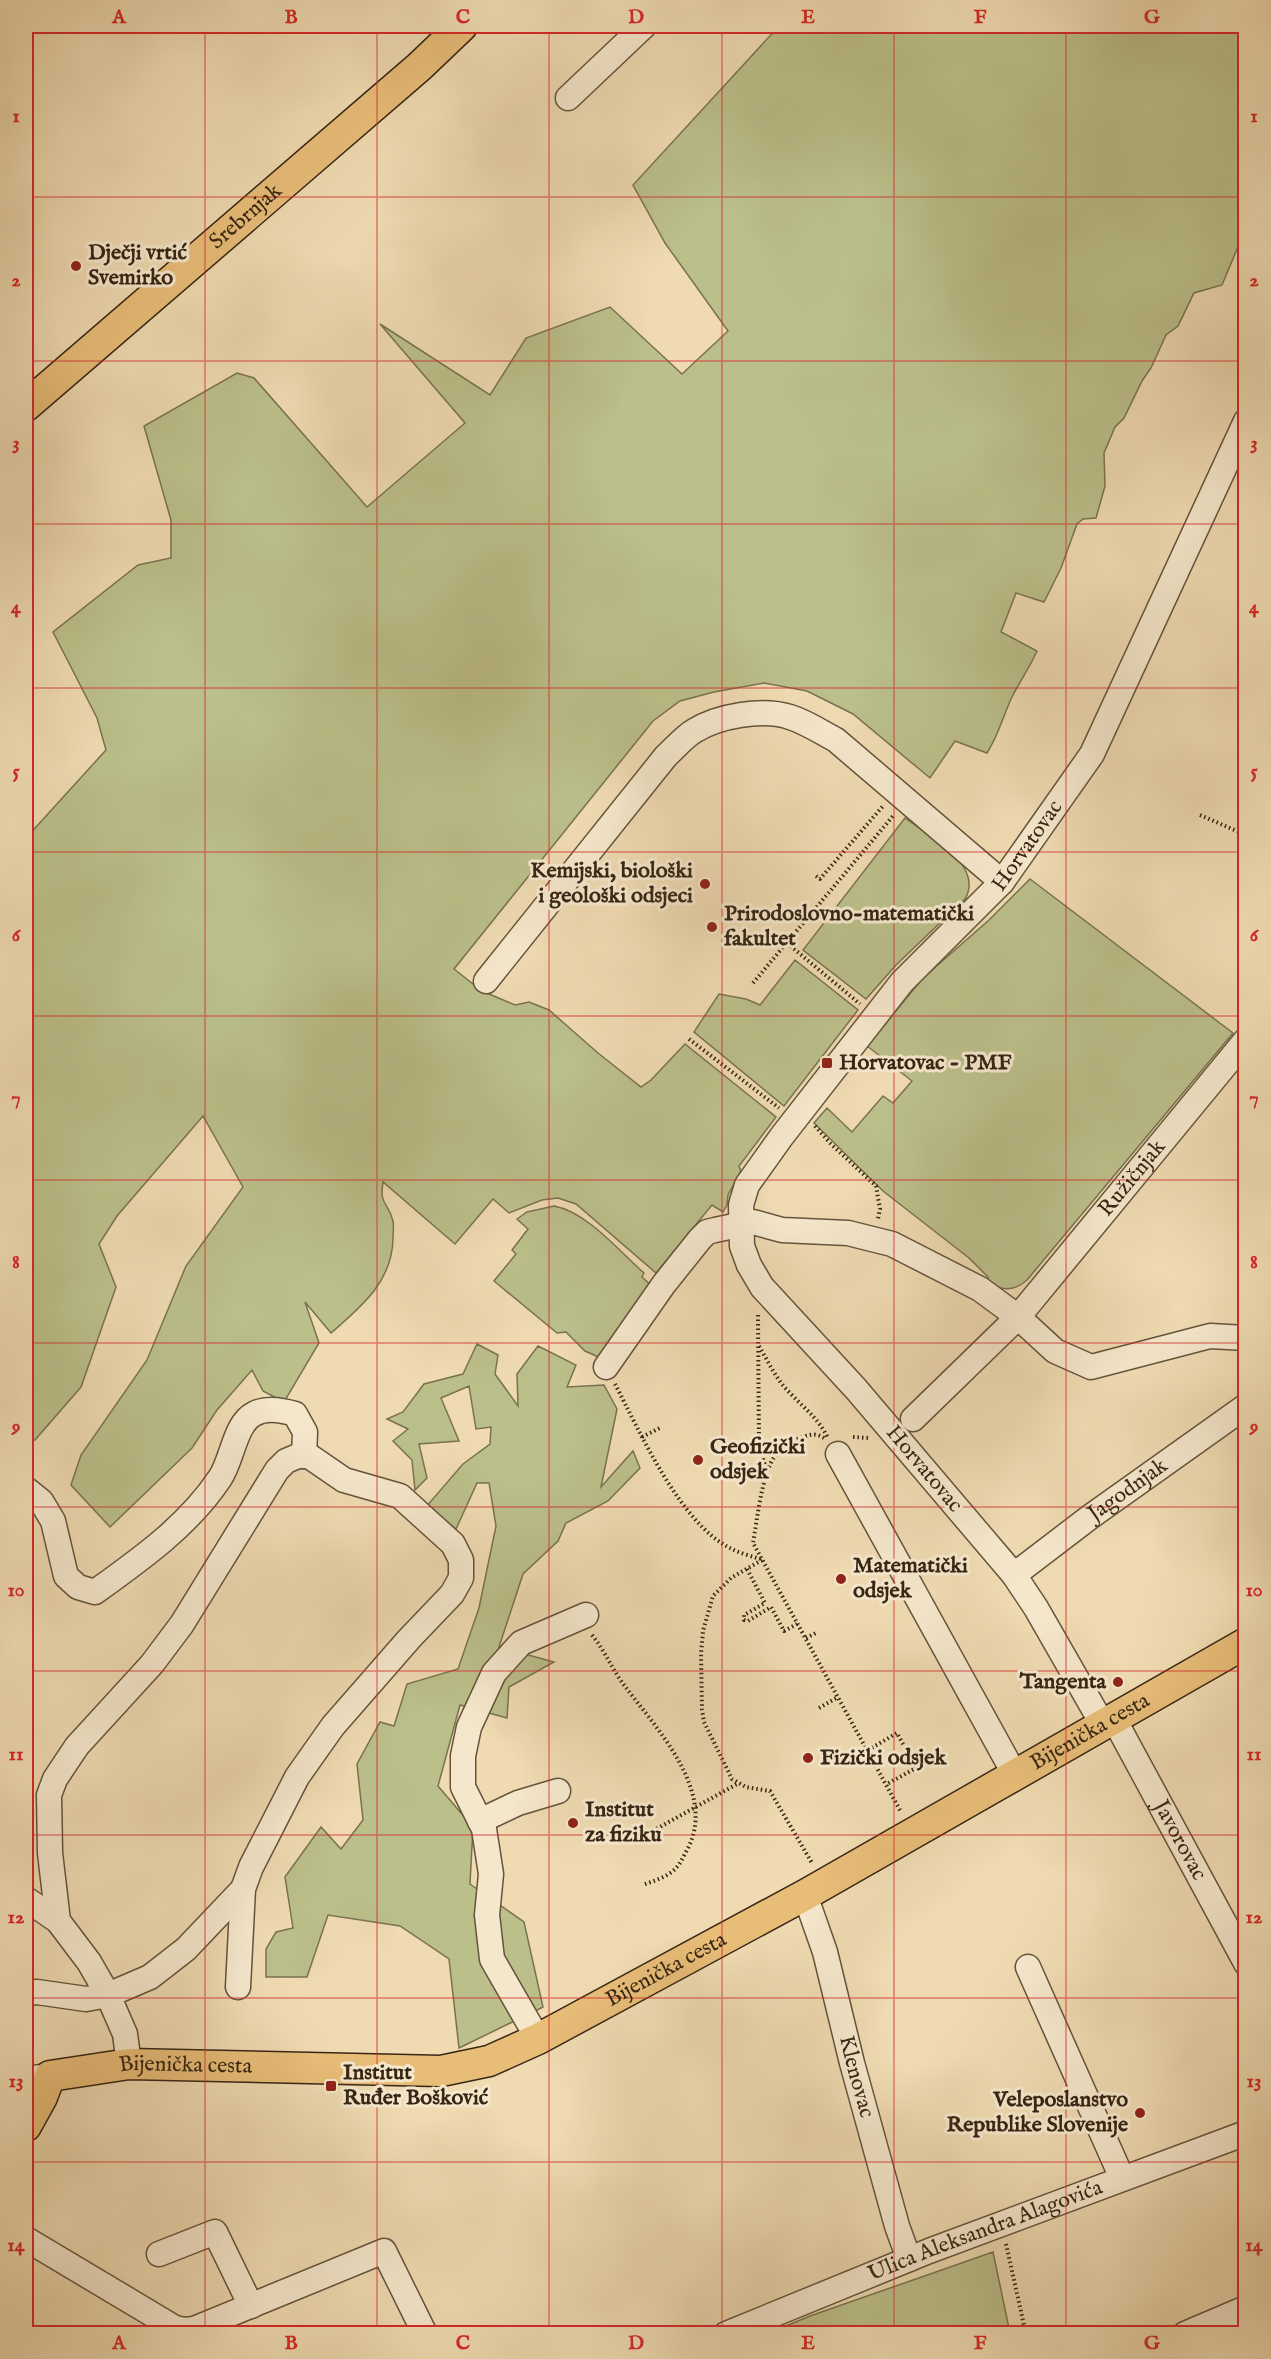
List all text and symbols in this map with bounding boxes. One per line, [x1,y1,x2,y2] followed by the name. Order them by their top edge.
[111,5,127,30] text: A
[284,5,298,30] text: B
[456,5,470,30] text: C
[628,5,644,30] text: D
[801,5,815,30] text: E
[974,5,987,30] text: F
[1144,5,1161,30] text: G
[12,104,20,129] text: 1
[1250,104,1258,129] text: 1
[203,177,288,256] street label: Srebrnjak
[88,239,188,292] place label: Dječji vrtić Svemirko
[69,259,83,273] marker: Dječji vrtić Svemirko
[11,268,21,293] text: 2
[1249,268,1259,293] text: 2
[12,431,20,456] text: 3
[1250,431,1258,456] text: 3
[11,595,22,620] text: 4
[1249,595,1260,620] text: 4
[12,759,20,784] text: 5
[1250,759,1258,784] text: 5
[986,795,1069,897] street label: Horvatovac
[531,857,693,910] place label: Kemijski, biološki i geološki odsjeci
[698,877,712,891] marker: Kemijski, biološki i geološki odsjeci
[724,900,974,953] place label: Prirodoslovno-matematički fakultet
[705,920,719,934] marker: Prirodoslovno-matematički fakultet
[12,923,22,948] text: 6
[1250,923,1260,948] text: 6
[839,1049,1012,1077] place label: Horvatovac - PMF
[820,1056,834,1070] marker: Horvatovac - PMF
[11,1086,21,1111] text: 7
[1249,1086,1259,1111] text: 7
[1092,1134,1172,1223] street label: Ružičnjak
[12,1250,20,1275] text: 8
[1250,1250,1258,1275] text: 8
[11,1414,21,1439] text: 9
[1249,1414,1259,1439] text: 9
[879,1420,969,1518] street label: Horvatovac
[710,1433,805,1486] place label: Geofizički odsjek
[1080,1452,1173,1530] street label: Jagodnjak
[691,1453,705,1467] marker: Geofizički odsjek
[853,1552,968,1605] place label: Matematički odsjek
[834,1572,848,1586] marker: Matematički odsjek
[7,1578,25,1603] text: 10
[1245,1578,1263,1603] text: 10
[1019,1668,1106,1696] place label: Tangenta
[1111,1675,1125,1689] marker: Tangenta
[1025,1687,1155,1777] street label: Bijenička cesta
[9,1742,23,1767] text: 11
[1247,1742,1261,1767] text: 11
[820,1744,947,1772] place label: Fizički odsjek
[801,1751,815,1765] marker: Fizički odsjek
[1145,1793,1213,1885] street label: Javorovac
[585,1796,662,1849] place label: Institut za fiziku
[566,1816,580,1830] marker: Institut za fiziku
[8,1905,25,1930] text: 12
[1246,1905,1263,1930] text: 12
[601,1926,732,2014] street label: Bijenička cesta
[832,2033,880,2121] street label: Klenovac
[117,2049,253,2081] street label: Bijenička cesta
[343,2059,489,2112] place label: Institut Ruđer Bošković
[9,2069,23,2094] text: 13
[1247,2069,1261,2094] text: 13
[324,2079,338,2093] marker: Institut Ruđer Bošković
[947,2086,1128,2139] place label: Veleposlanstvo Republike Slovenije
[1133,2106,1147,2120] marker: Veleposlanstvo Republike Slovenije
[864,2174,1107,2288] street label: Ulica Aleksandra Alagovića
[7,2233,26,2258] text: 14
[1245,2233,1264,2258] text: 14
[111,2331,127,2356] text: A
[284,2331,298,2356] text: B
[456,2331,470,2356] text: C
[628,2331,644,2356] text: D
[801,2331,815,2356] text: E
[974,2331,987,2356] text: F
[1144,2331,1161,2356] text: G

